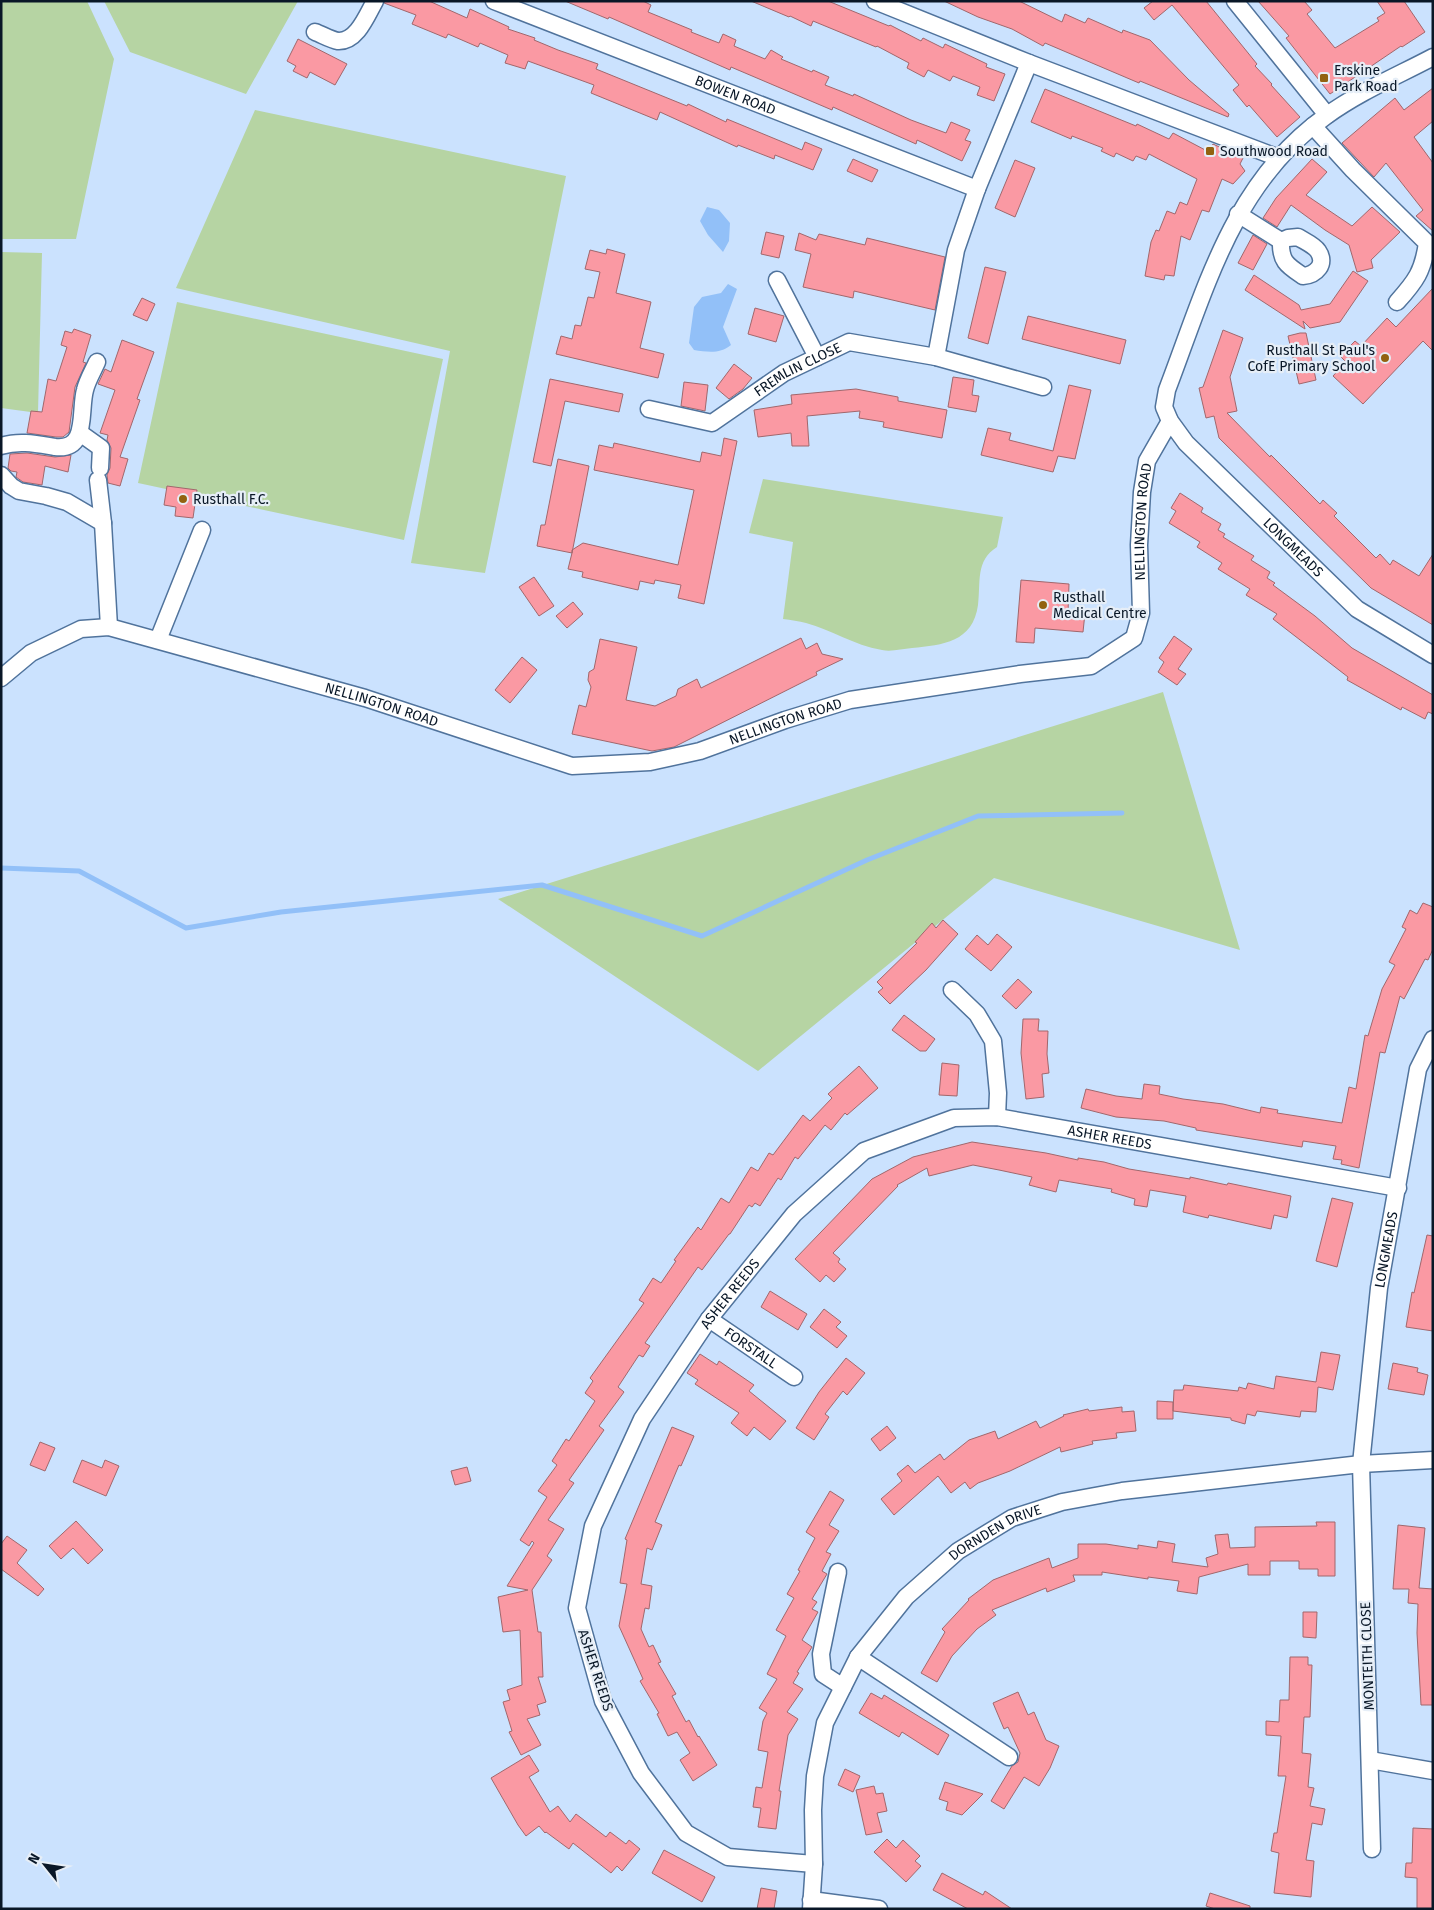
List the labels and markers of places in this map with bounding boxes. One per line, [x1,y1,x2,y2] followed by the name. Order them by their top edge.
[1334,62,1398,95] place label: Erskine Park Road
[1318,72,1330,84] marker: Erskine Park Road
[1220,143,1328,160] place label: Southwood Road
[1204,145,1216,157] marker: Southwood Road
[1248,342,1375,375] place label: Rusthall St Paul's CofE Primary School
[1379,352,1391,364] marker: Rusthall St Paul's CofE Primary School
[193,491,269,508] place label: Rusthall F.C.
[177,493,189,505] marker: Rusthall F.C.
[1053,589,1147,622] place label: Rusthall Medical Centre
[1037,599,1049,611] marker: Rusthall Medical Centre

